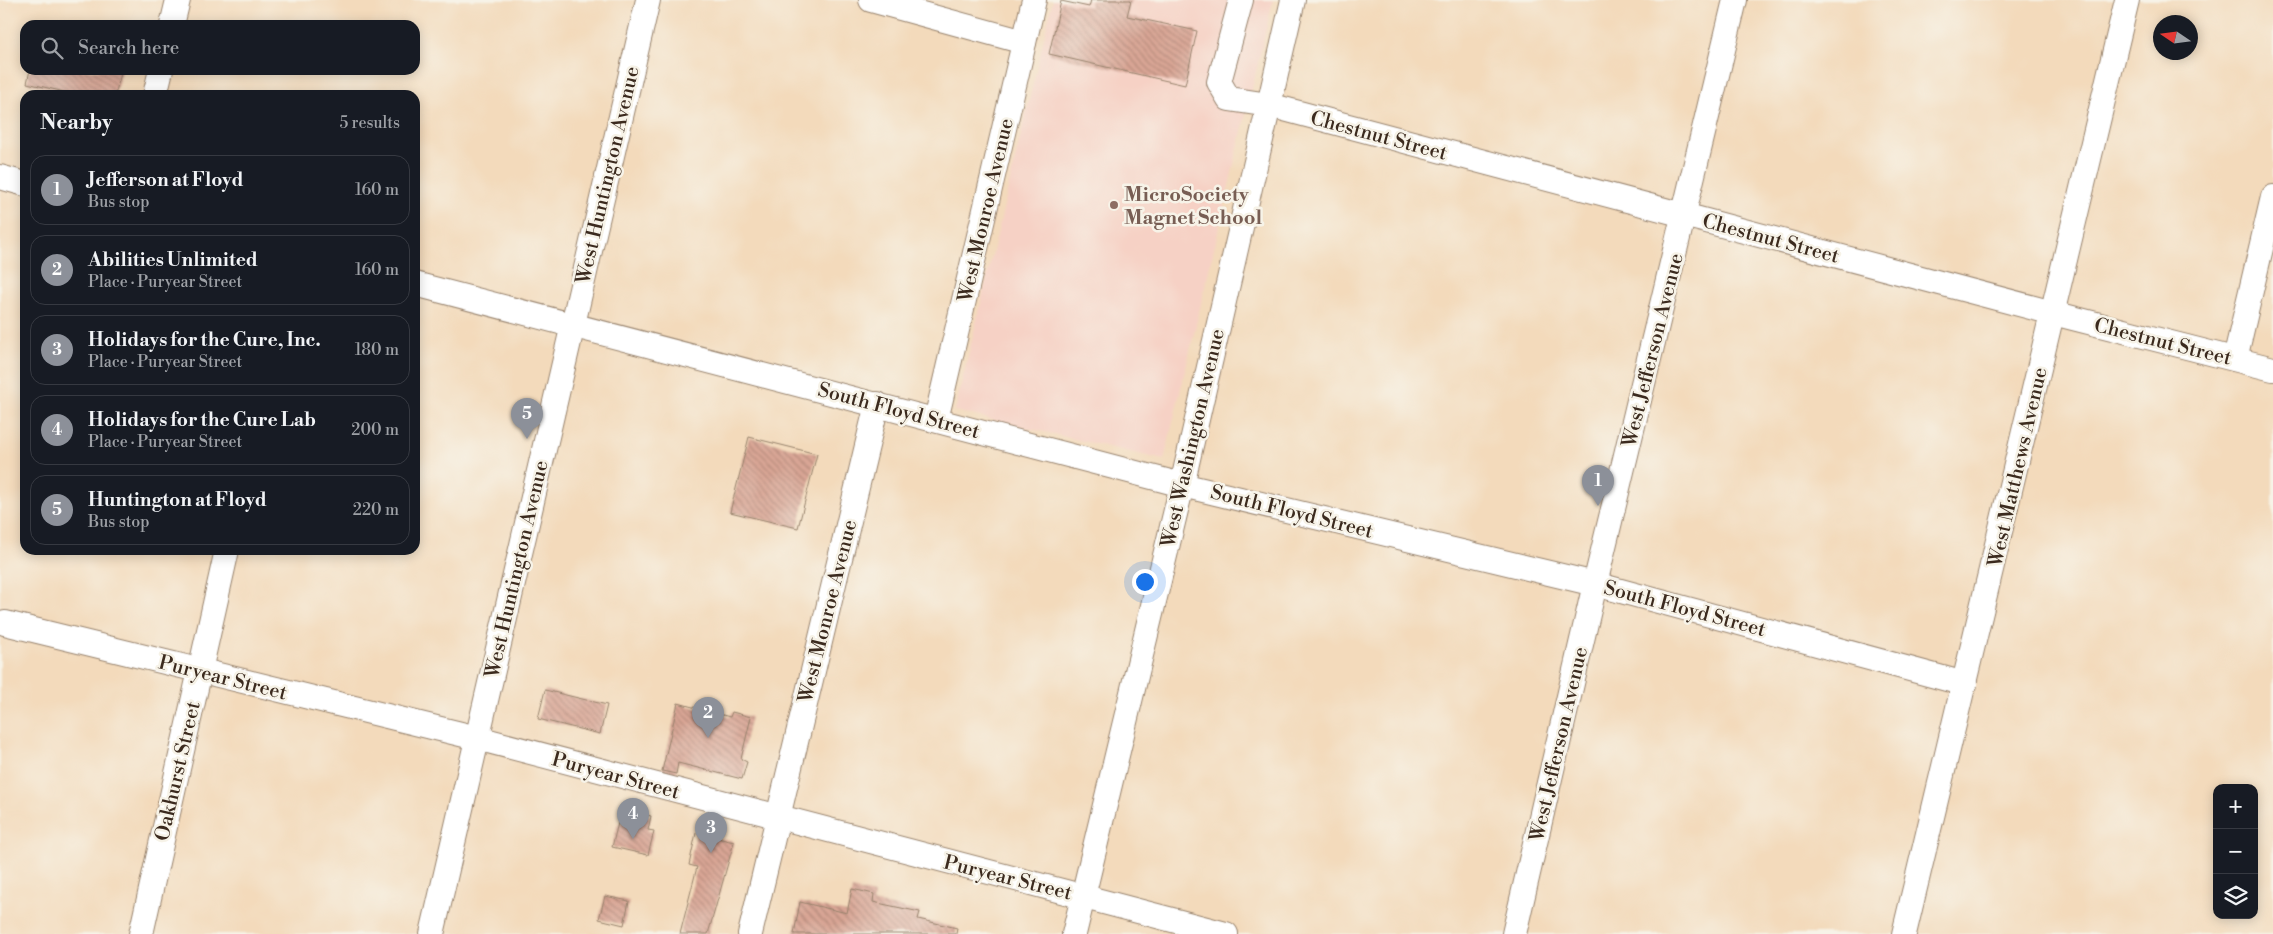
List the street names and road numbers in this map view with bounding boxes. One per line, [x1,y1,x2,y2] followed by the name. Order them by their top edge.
[571,64,646,287] street label: West Huntington Avenue
[1307,106,1450,167] street label: Chestnut Street
[953,116,1020,306] street label: West Monroe Avenue
[1699,209,1842,270] street label: Chestnut Street
[1617,251,1690,451] street label: West Jefferson Avenue
[2091,313,2234,372] street label: Chestnut Street
[1156,327,1231,551] street label: West Washington Avenue
[1983,365,2054,571] street label: West Matthews Avenue
[815,378,982,445] street label: South Floyd Street
[480,458,555,681] street label: West Huntington Avenue
[1208,480,1375,545] street label: South Floyd Street
[793,517,863,706] street label: West Monroe Avenue
[1601,576,1768,643] street label: South Floyd Street
[1525,645,1594,845] street label: West Jefferson Avenue
[156,650,289,706] street label: Puryear Street
[150,699,207,844] street label: Oakhurst Street
[549,747,682,806] street label: Puryear Street
[941,850,1074,906] street label: Puryear Street

